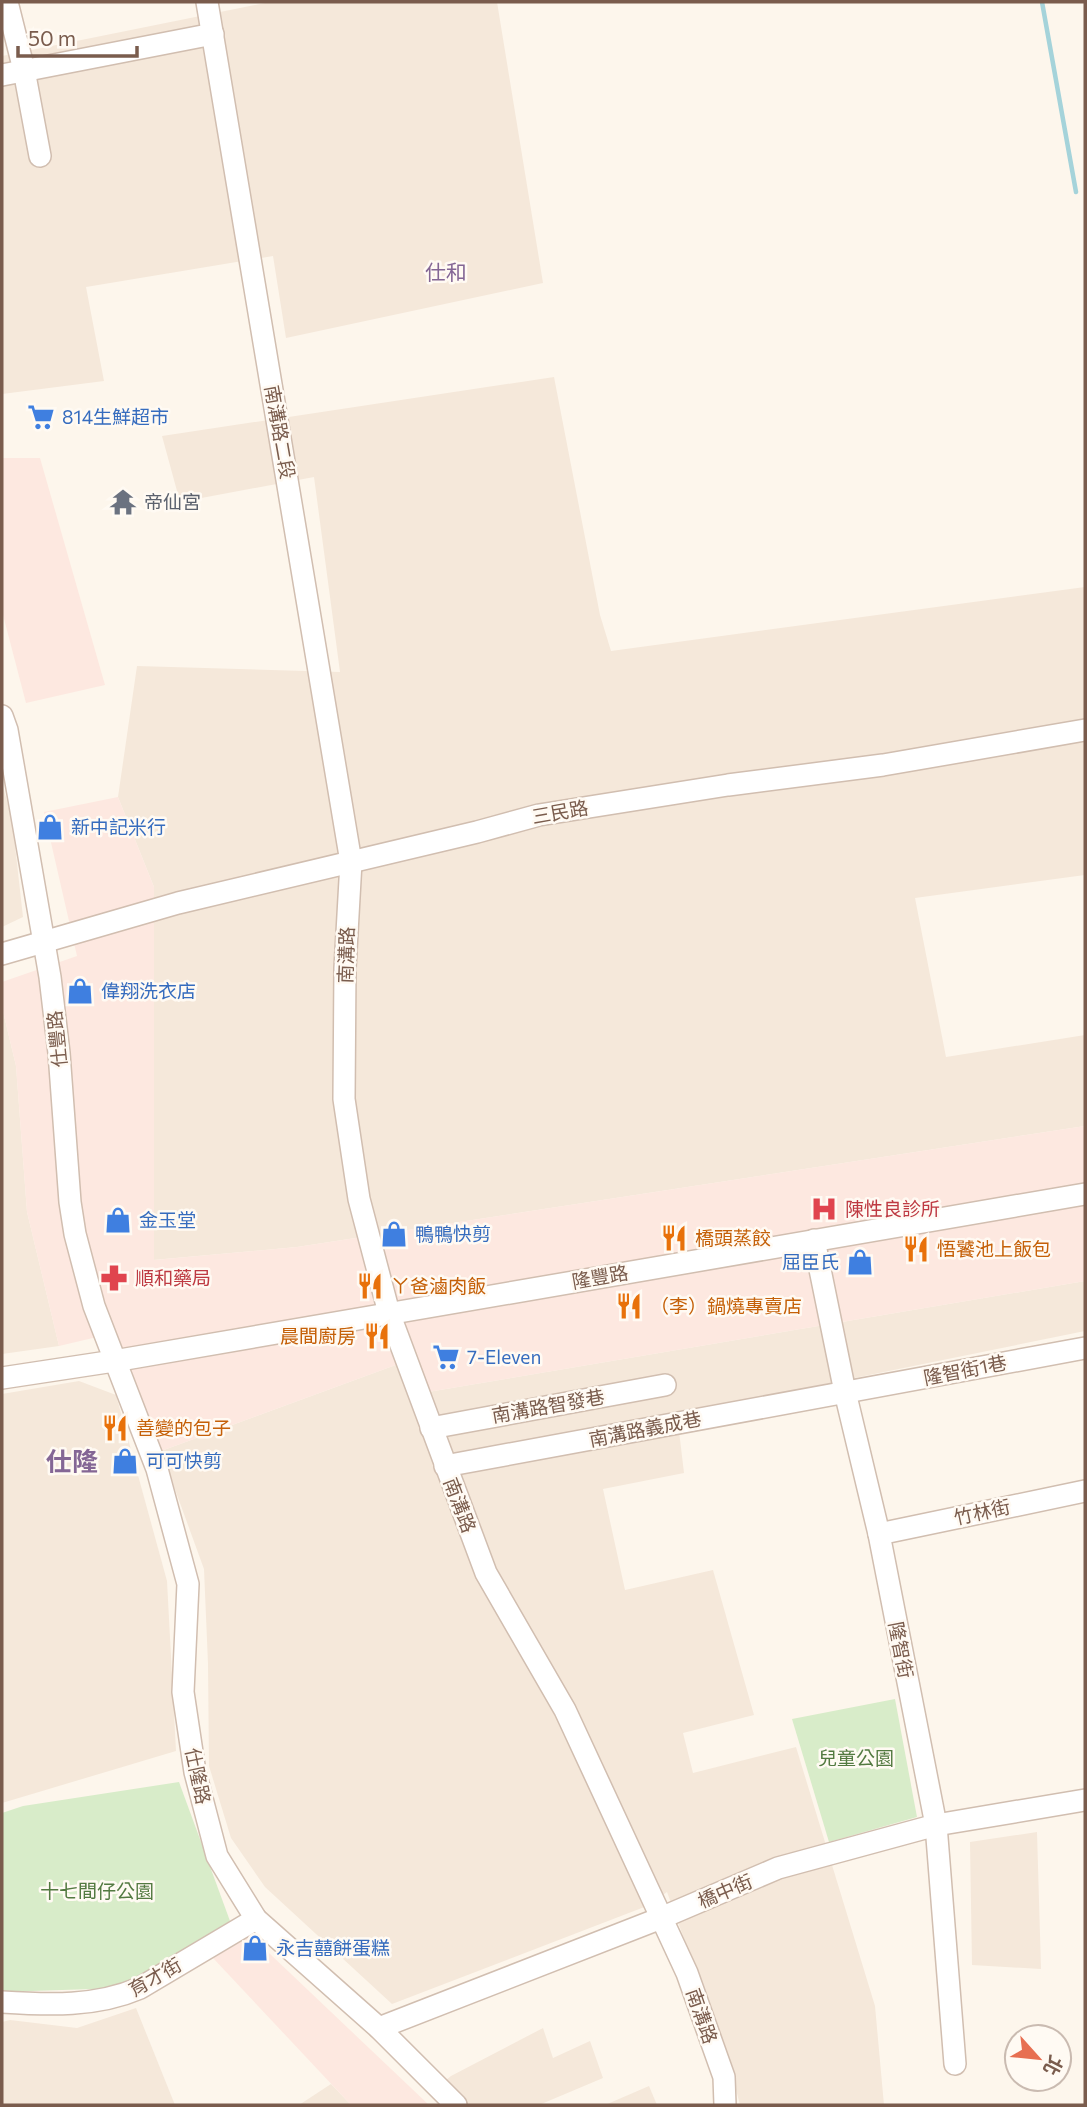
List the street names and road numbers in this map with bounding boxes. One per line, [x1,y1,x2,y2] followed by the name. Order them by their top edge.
[261,383,300,481] street label: 南溝路二段
[530,795,590,828] street label: 三民路
[333,926,358,984] street label: 南溝路
[42,1009,71,1069] street label: 仕豐路
[570,1260,630,1293] street label: 隆豐路
[921,1350,1008,1389] street label: 隆智街1巷
[490,1384,606,1427] street label: 南溝路智發巷
[587,1406,703,1451] street label: 南溝路義成巷
[440,1474,481,1536] street label: 南溝路
[952,1494,1012,1529] street label: 竹林街
[885,1620,918,1680] street label: 隆智街
[181,1746,216,1806] street label: 仕隆路
[694,1869,756,1912] street label: 橋中街
[124,1952,185,2001] street label: 育才街
[682,1985,723,2047] street label: 南溝路

